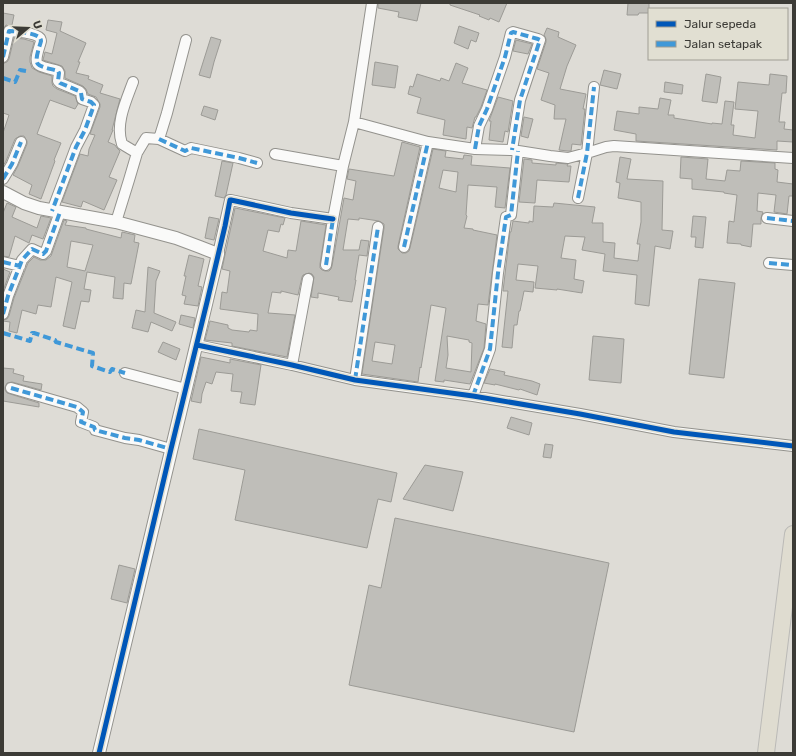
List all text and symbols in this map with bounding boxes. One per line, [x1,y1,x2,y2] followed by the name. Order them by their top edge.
[8,8,48,48] north arrow
[648,8,788,60] legend
[684,17,756,31] text: Jalur sepeda
[30,19,44,31] text: U
[684,37,763,51] text: Jalan setapak

